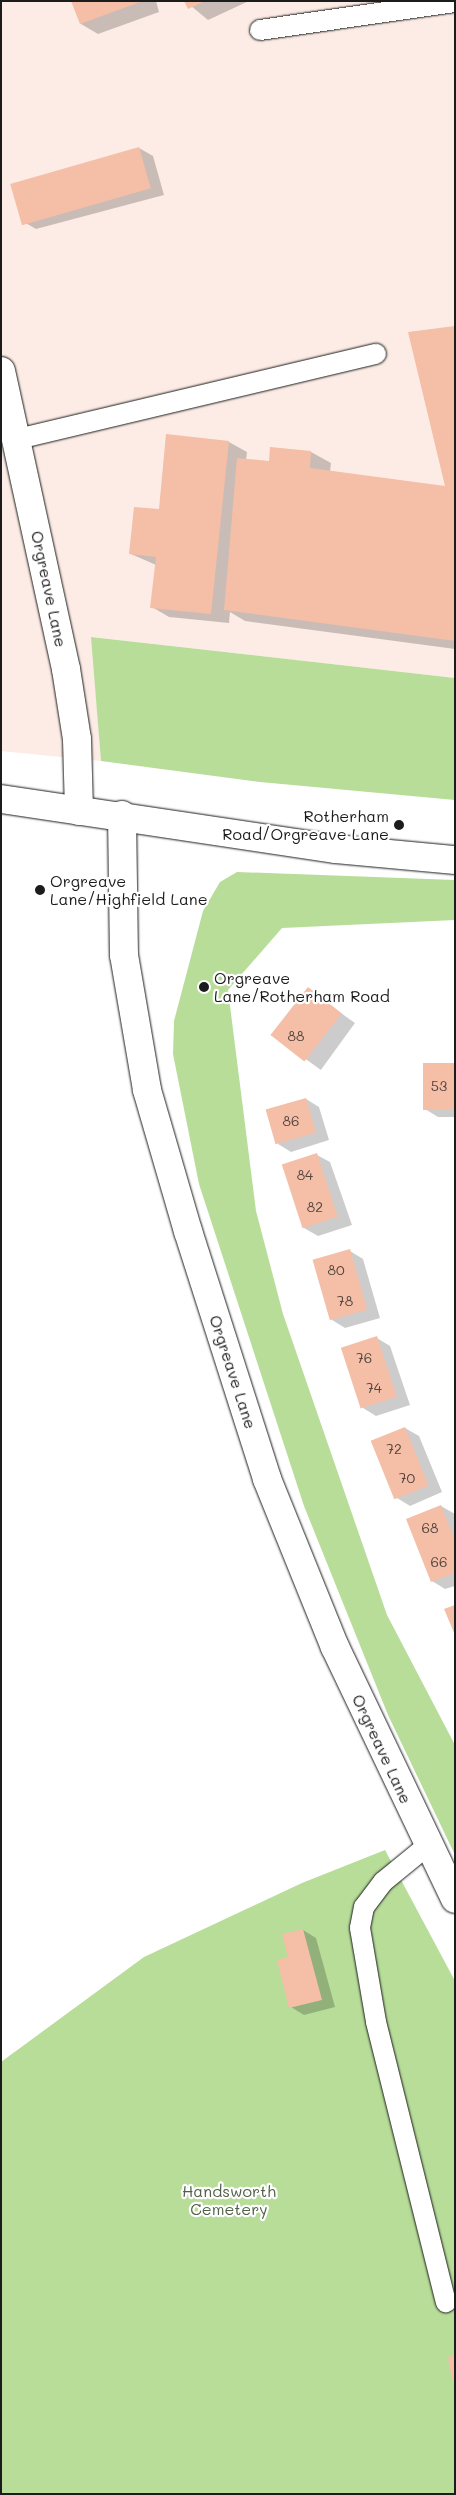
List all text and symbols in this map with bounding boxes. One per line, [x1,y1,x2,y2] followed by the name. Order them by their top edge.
[27,529,71,649] street label: Orgreave Lane
[222,806,389,844] place label: Rotherham Road/Orgreave Lane
[393,819,405,831] marker: Rotherham Road/Orgreave Lane
[50,871,208,909] place label: Orgreave Lane/Highfield Lane
[34,884,46,896] marker: Orgreave Lane/Highfield Lane
[214,968,390,1006] place label: Orgreave Lane/Rotherham Road
[198,981,210,993] marker: Orgreave Lane/Rotherham Road
[288,1028,304,1044] house number: 88
[431,1078,447,1094] house number: 53
[283,1113,299,1129] house number: 86
[297,1167,313,1183] house number: 84
[307,1199,323,1215] house number: 82
[327,1262,345,1278] house number: 80
[337,1293,353,1309] house number: 78
[206,1313,260,1431] street label: Orgreave Lane
[356,1350,372,1366] house number: 76
[366,1380,382,1396] house number: 74
[386,1441,402,1457] house number: 72
[399,1470,415,1486] house number: 70
[422,1520,438,1536] house number: 68
[431,1554,447,1570] house number: 66
[348,1691,416,1807] street label: Orgreave Lane
[182,2181,276,2219] park label: Handsworth Cemetery

